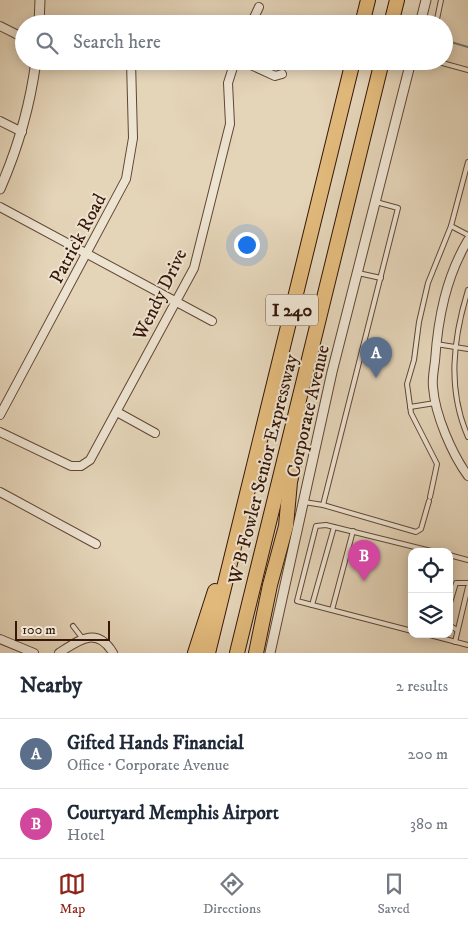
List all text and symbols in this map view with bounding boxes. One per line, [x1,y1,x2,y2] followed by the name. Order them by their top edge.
[15,15,453,70] search box
[33,29,61,57] icon: search
[73,31,161,54] text: Search here
[45,190,112,287] street label: Patrick Road
[234,232,260,258] your location
[128,245,192,345] street label: Wendy Drive
[266,294,318,326] road number: I 240
[360,337,392,378] pin: A
[282,343,335,480] street label: Corporate Avenue
[223,351,303,588] street label: W B Fowler Senior Expressway
[348,540,380,581] pin: B
[408,548,453,638] map controls
[408,548,453,593] button: locate
[408,593,453,638] button: layers
[15,618,110,641] scale bar
[22,621,56,639] text: 100 m
[20,673,82,699] text: Nearby
[396,676,448,696] text: 2 results
[67,732,244,755] text: Gifted Hands Financial
[31,744,41,764] text: A
[407,744,448,764] text: 200 m
[67,755,229,775] text: Office · Corporate Avenue
[67,802,279,825] text: Courtyard Memphis Airport
[31,814,41,834] text: B
[410,814,448,834] text: 380 m
[67,825,105,845] text: Hotel
[58,870,86,918] tab: Map
[203,870,261,918] tab: Directions
[378,870,410,918] tab: Saved

